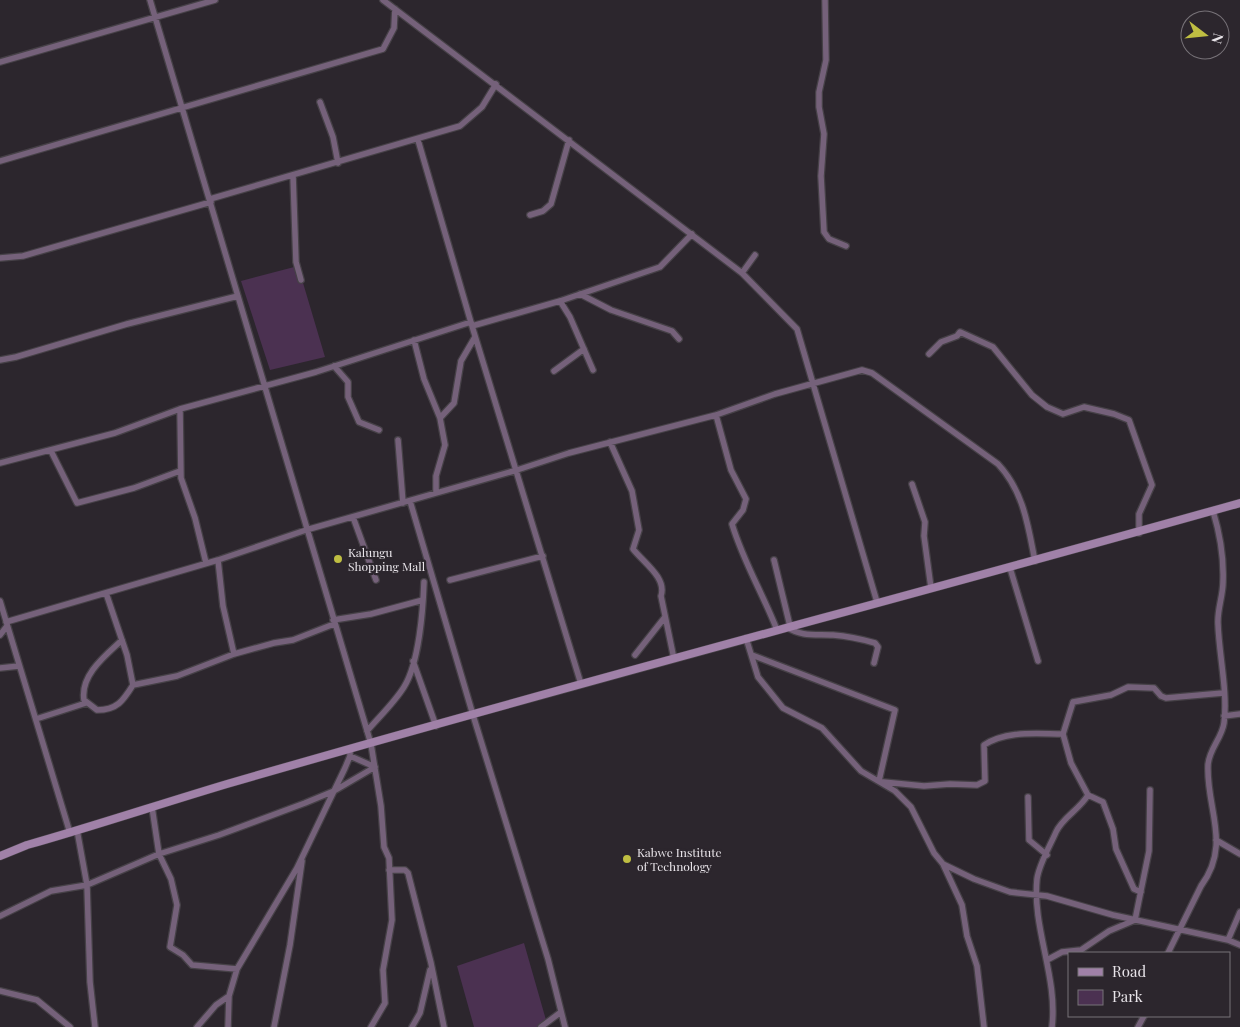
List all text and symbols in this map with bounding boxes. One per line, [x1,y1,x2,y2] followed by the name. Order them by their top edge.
[1180,10,1230,60] north arrow
[1207,31,1229,46] text: N
[348,544,426,574] place label: Kalungu Shopping Mall
[332,553,344,565] marker: Kalungu Shopping Mall
[637,844,722,874] place label: Kabwe Institute of Technology
[621,853,633,865] marker: Kabwe Institute of Technology
[1068,952,1230,1017] legend
[1112,961,1146,981] text: Road
[1112,986,1144,1006] text: Park

